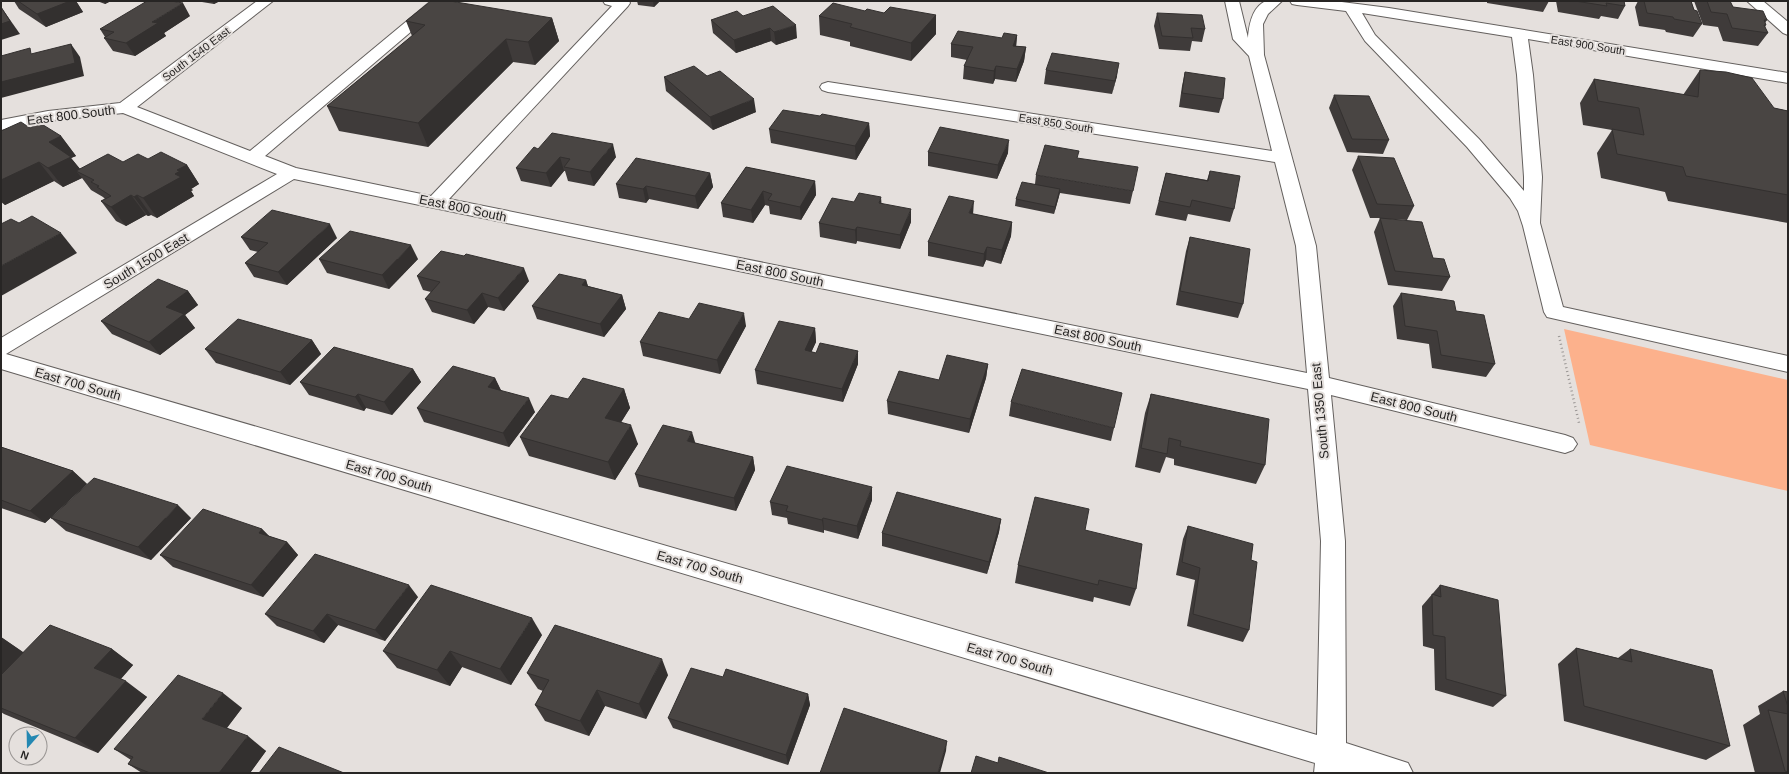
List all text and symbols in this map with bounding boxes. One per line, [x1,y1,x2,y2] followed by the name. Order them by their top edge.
[160,25,232,83] street label: South 1540 East
[1550,33,1626,57] street label: East 900 South
[26,102,116,128] street label: East 800 South
[1018,111,1094,135] street label: East 850 South
[418,191,508,225] street label: East 800 South
[101,230,191,292] street label: South 1500 East
[735,256,825,290] street label: East 800 South
[1053,321,1143,355] street label: East 800 South
[1308,362,1332,460] street label: South 1350 East
[33,365,123,403] street label: East 700 South
[1369,389,1459,425] street label: East 800 South
[344,457,434,495] street label: East 700 South
[655,548,745,586] street label: East 700 South
[965,640,1055,678] street label: East 700 South
[8,726,48,766] north arrow
[19,748,30,762] text: N

